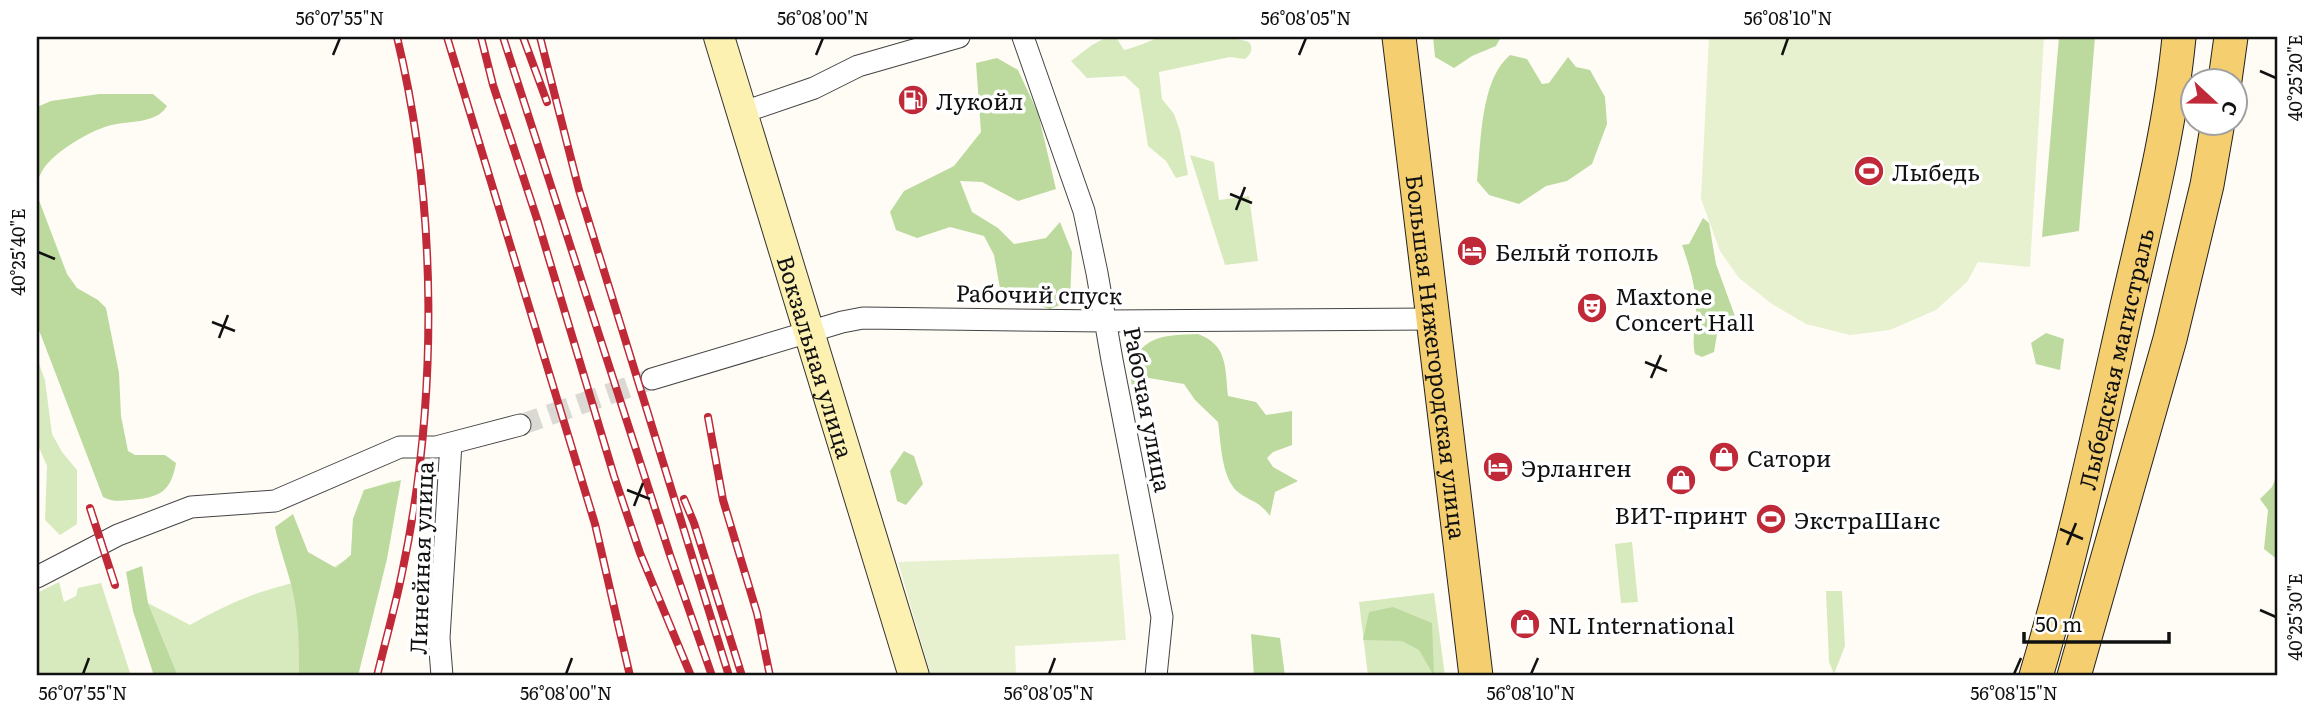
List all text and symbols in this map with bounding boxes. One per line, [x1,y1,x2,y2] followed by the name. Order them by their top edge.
[296,4,384,31] text: 56°07'55"N
[777,4,869,31] text: 56°08'00"N
[1261,4,1351,31] text: 56°08'05"N
[1744,4,1833,31] text: 56°08'10"N
[2281,35,2308,121] text: 40°25'20"E
[2178,66,2248,136] north arrow
[896,83,930,117] fuel station icon: Лукойл
[936,83,1023,117] place label: Лукойл
[2215,97,2246,120] text: С
[1852,154,1886,188] sports icon: Лыбедь
[1892,154,1980,188] place label: Лыбедь
[1399,172,1476,542] street label: Большая Нижегородская улица
[4,208,31,296] text: 40°25'40"E
[2069,225,2162,493] street label: Лыбедская магистраль
[1455,234,1489,268] hotel icon: Белый тополь
[1495,234,1658,268] place label: Белый тополь
[770,251,864,463] street label: Вокзальная улица
[955,275,1123,311] street label: Рабочий спуск
[1615,278,1755,338] place label: Maxtone Concert Hall
[1575,291,1609,325] theatre icon: Maxtone Concert Hall
[1116,323,1182,495] street label: Рабочая улица
[1707,440,1741,474] shop icon: Сатори
[1747,440,1831,474] place label: Сатори
[1481,450,1515,484] hotel icon: Эрланген
[1521,450,1632,484] place label: Эрланген
[400,460,440,655] street label: Линейная улица
[1664,463,1698,497] shop icon: ВИТ-принт
[1615,497,1748,531] place label: ВИТ-принт
[1754,502,1788,536] sports icon: ЭкстраШанс
[1794,502,1940,536] place label: ЭкстраШанс
[2281,573,2308,661] text: 40°25'30"E
[2024,601,2170,645] scale bar
[1508,607,1542,641] shop icon: NL International
[1548,607,1735,641] place label: NL International
[2035,607,2082,638] text: 50 m
[39,679,127,706] text: 56°07'55"N
[520,679,612,706] text: 56°08'00"N
[1004,679,1094,706] text: 56°08'05"N
[1487,679,1576,706] text: 56°08'10"N
[1970,679,2058,706] text: 56°08'15"N

